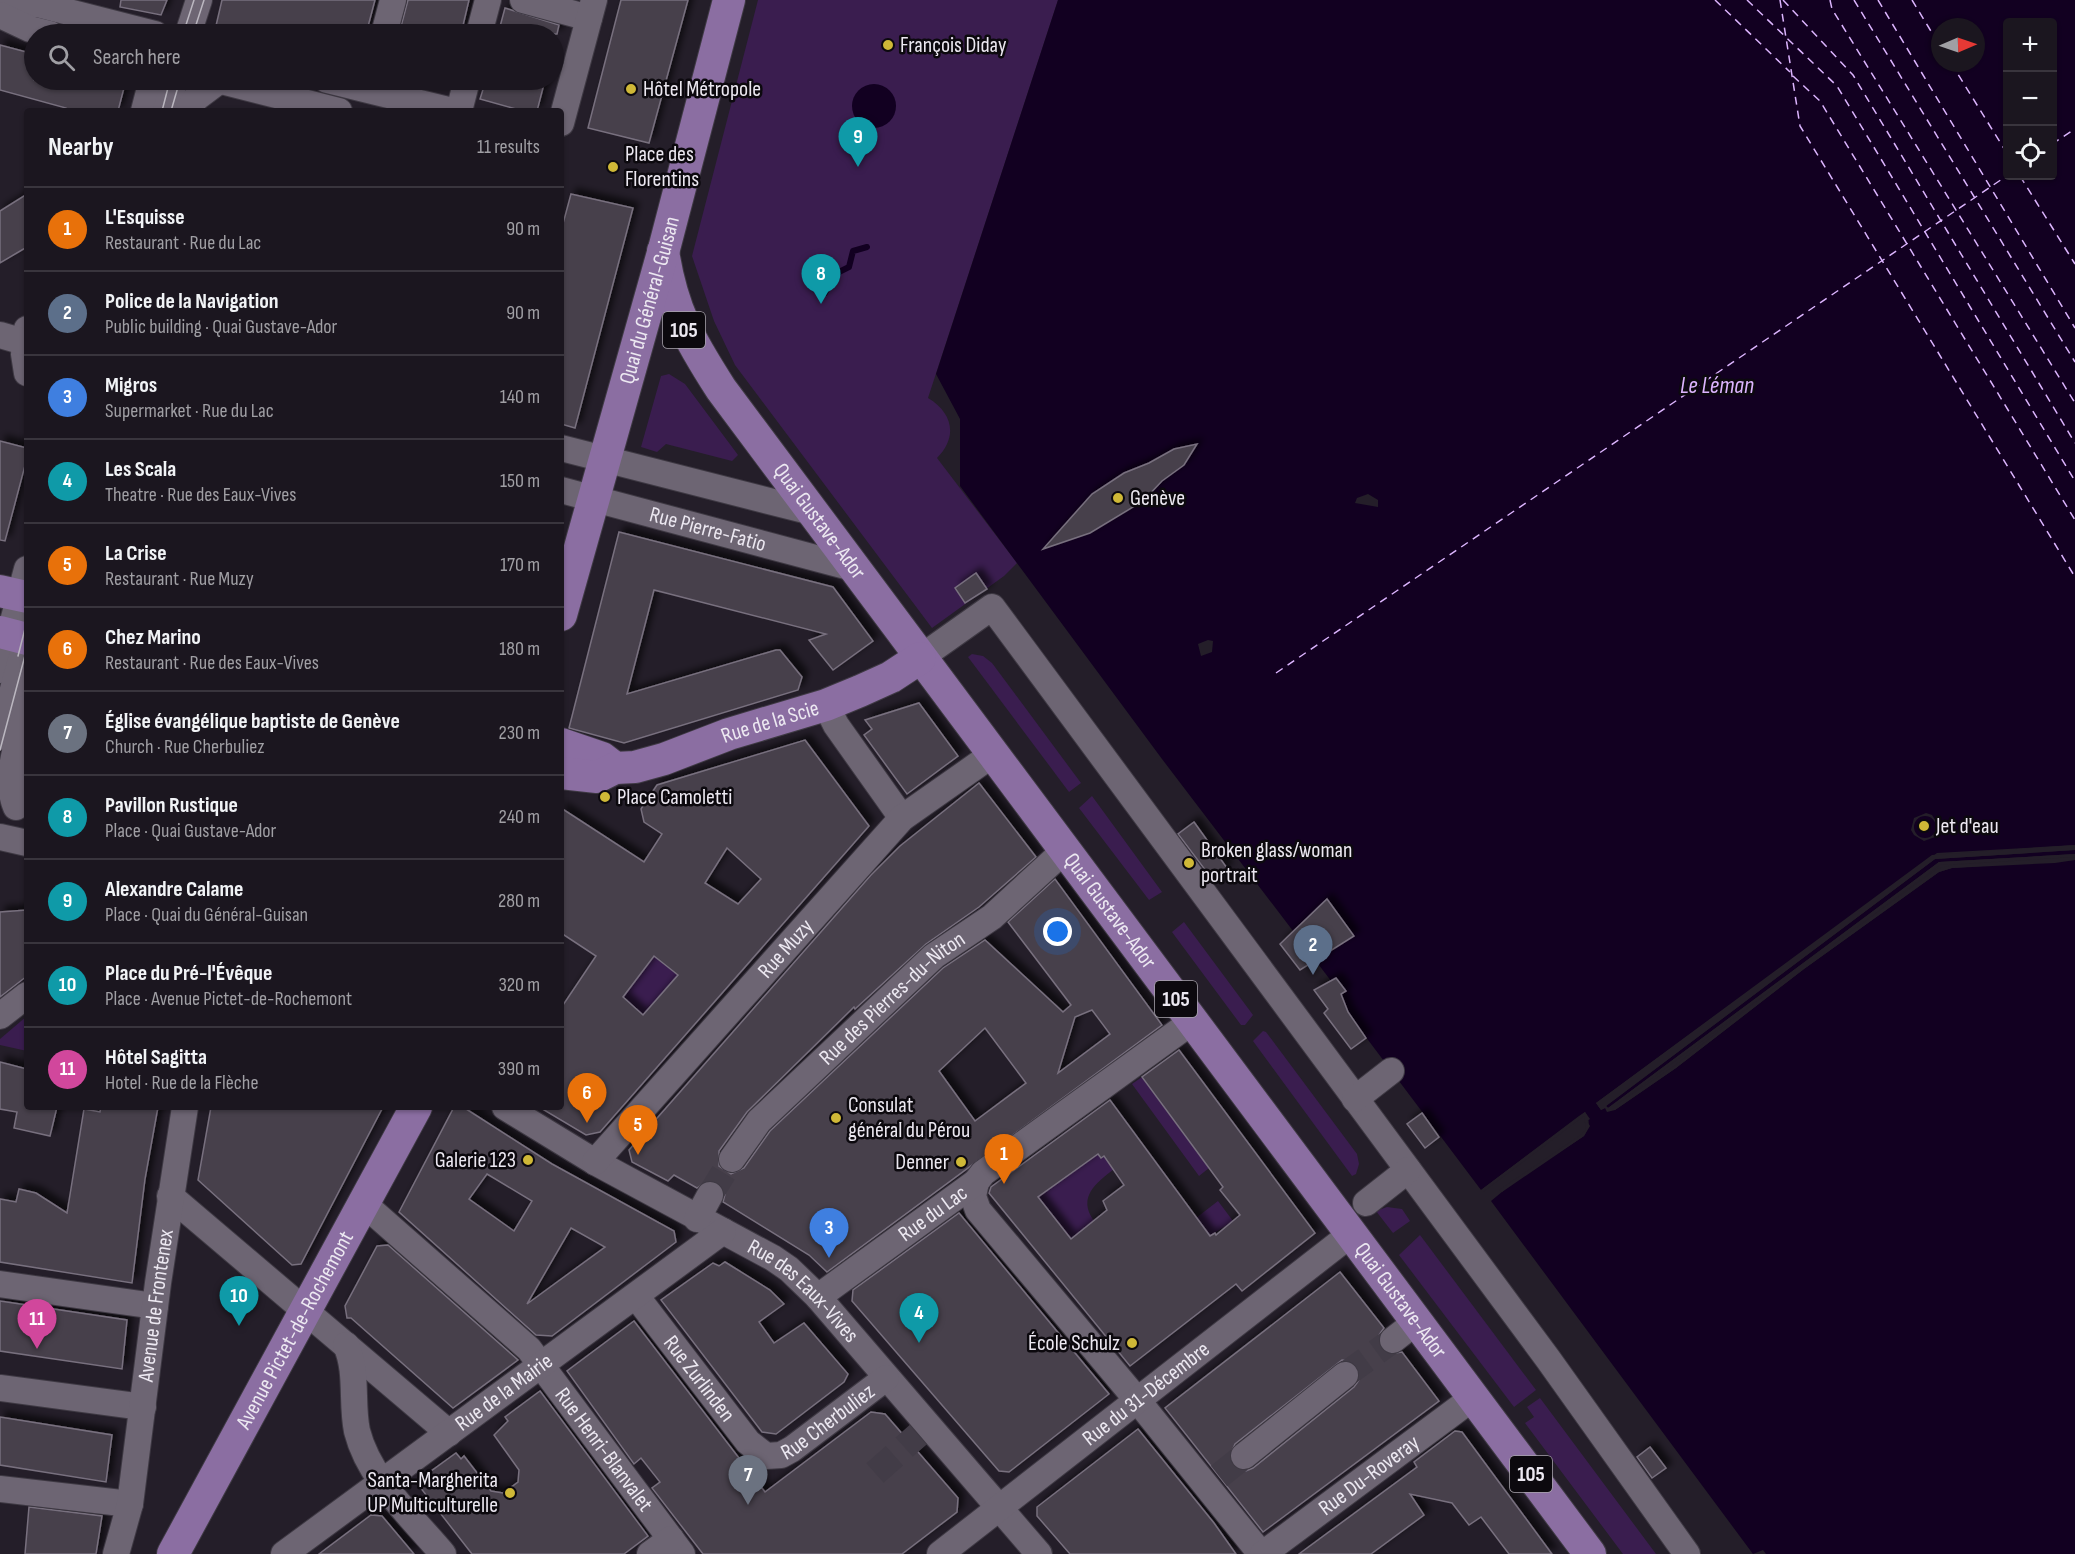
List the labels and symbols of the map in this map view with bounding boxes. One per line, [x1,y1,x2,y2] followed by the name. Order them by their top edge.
[1931,18,1985,72] north arrow
[900,32,1007,59] place label: François Diday
[881,38,895,52] marker: François Diday
[643,76,761,103] place label: Hôtel Métropole
[624,82,638,96] marker: Hôtel Métropole
[838,118,878,167] pin: 9
[625,141,699,193] place label: Place des Florentins
[606,160,620,174] marker: Place des Florentins
[613,213,685,387] street label: Quai du Général-Guisan
[802,254,840,304] pin: 8
[663,312,705,348] road number: 105
[1680,371,1754,400] water label: Le Léman
[768,458,872,584] street label: Quai Gustave-Ador
[1130,485,1185,512] place label: Genève
[1111,491,1125,505] marker: Genève
[647,501,769,558] street label: Rue Pierre-Fatio
[717,694,822,749] street label: Rue de la Scie
[617,784,732,811] place label: Place Camoletti
[598,790,612,804] marker: Place Camoletti
[1935,813,1999,840] place label: Jet d'eau
[1917,819,1931,833] marker: Jet d'eau
[1201,837,1352,889] place label: Broken glass/woman portrait
[1058,847,1162,974] street label: Quai Gustave-Ador
[1182,856,1196,870] marker: Broken glass/woman portrait
[752,913,819,984] street label: Rue Muzy
[1043,917,1072,946] your location
[813,925,970,1071] street label: Rue des Pierres-du-Niton
[1294,926,1332,975] pin: 2
[1155,981,1197,1017] road number: 105
[568,1074,606,1123] pin: 6
[848,1092,970,1144] place label: Consulat général du Pérou
[618,1106,658,1155] pin: 5
[829,1111,843,1125] marker: Consulat général du Pérou
[984,1134,1024,1184] pin: 1
[435,1147,516,1174] place label: Galerie 123
[895,1149,949,1176] place label: Denner
[521,1153,535,1167] marker: Galerie 123
[954,1155,968,1169] marker: Denner
[893,1179,973,1248] street label: Rue du Lac
[810,1208,848,1258] pin: 3
[230,1226,360,1435] street label: Avenue Pictet-de-Rochemont
[132,1227,180,1384] street label: Avenue de Frontenex
[743,1233,865,1348] street label: Rue des Eaux-Vives
[1349,1237,1453,1364] street label: Quai Gustave-Ador
[220,1276,258,1326] pin: 10
[900,1294,938,1343] pin: 4
[18,1300,57,1349] pin: 11
[658,1330,741,1427] street label: Rue Zurlinden
[1028,1330,1120,1357] place label: École Schulz
[1077,1336,1215,1452] street label: Rue du 31-Décembre
[1125,1336,1139,1350] marker: École Schulz
[450,1347,558,1437] street label: Rue de la Mairie
[776,1378,880,1466] street label: Rue Cherbuliez
[549,1382,659,1517] street label: Rue Henri-Blanvalet
[1313,1429,1425,1521] street label: Rue Du-Roveray
[728,1456,768,1505] pin: 7
[1510,1456,1552,1492] road number: 105
[367,1467,498,1519] place label: Santa-Margherita UP Multiculturelle
[503,1486,517,1500] marker: Santa-Margherita UP Multiculturelle

